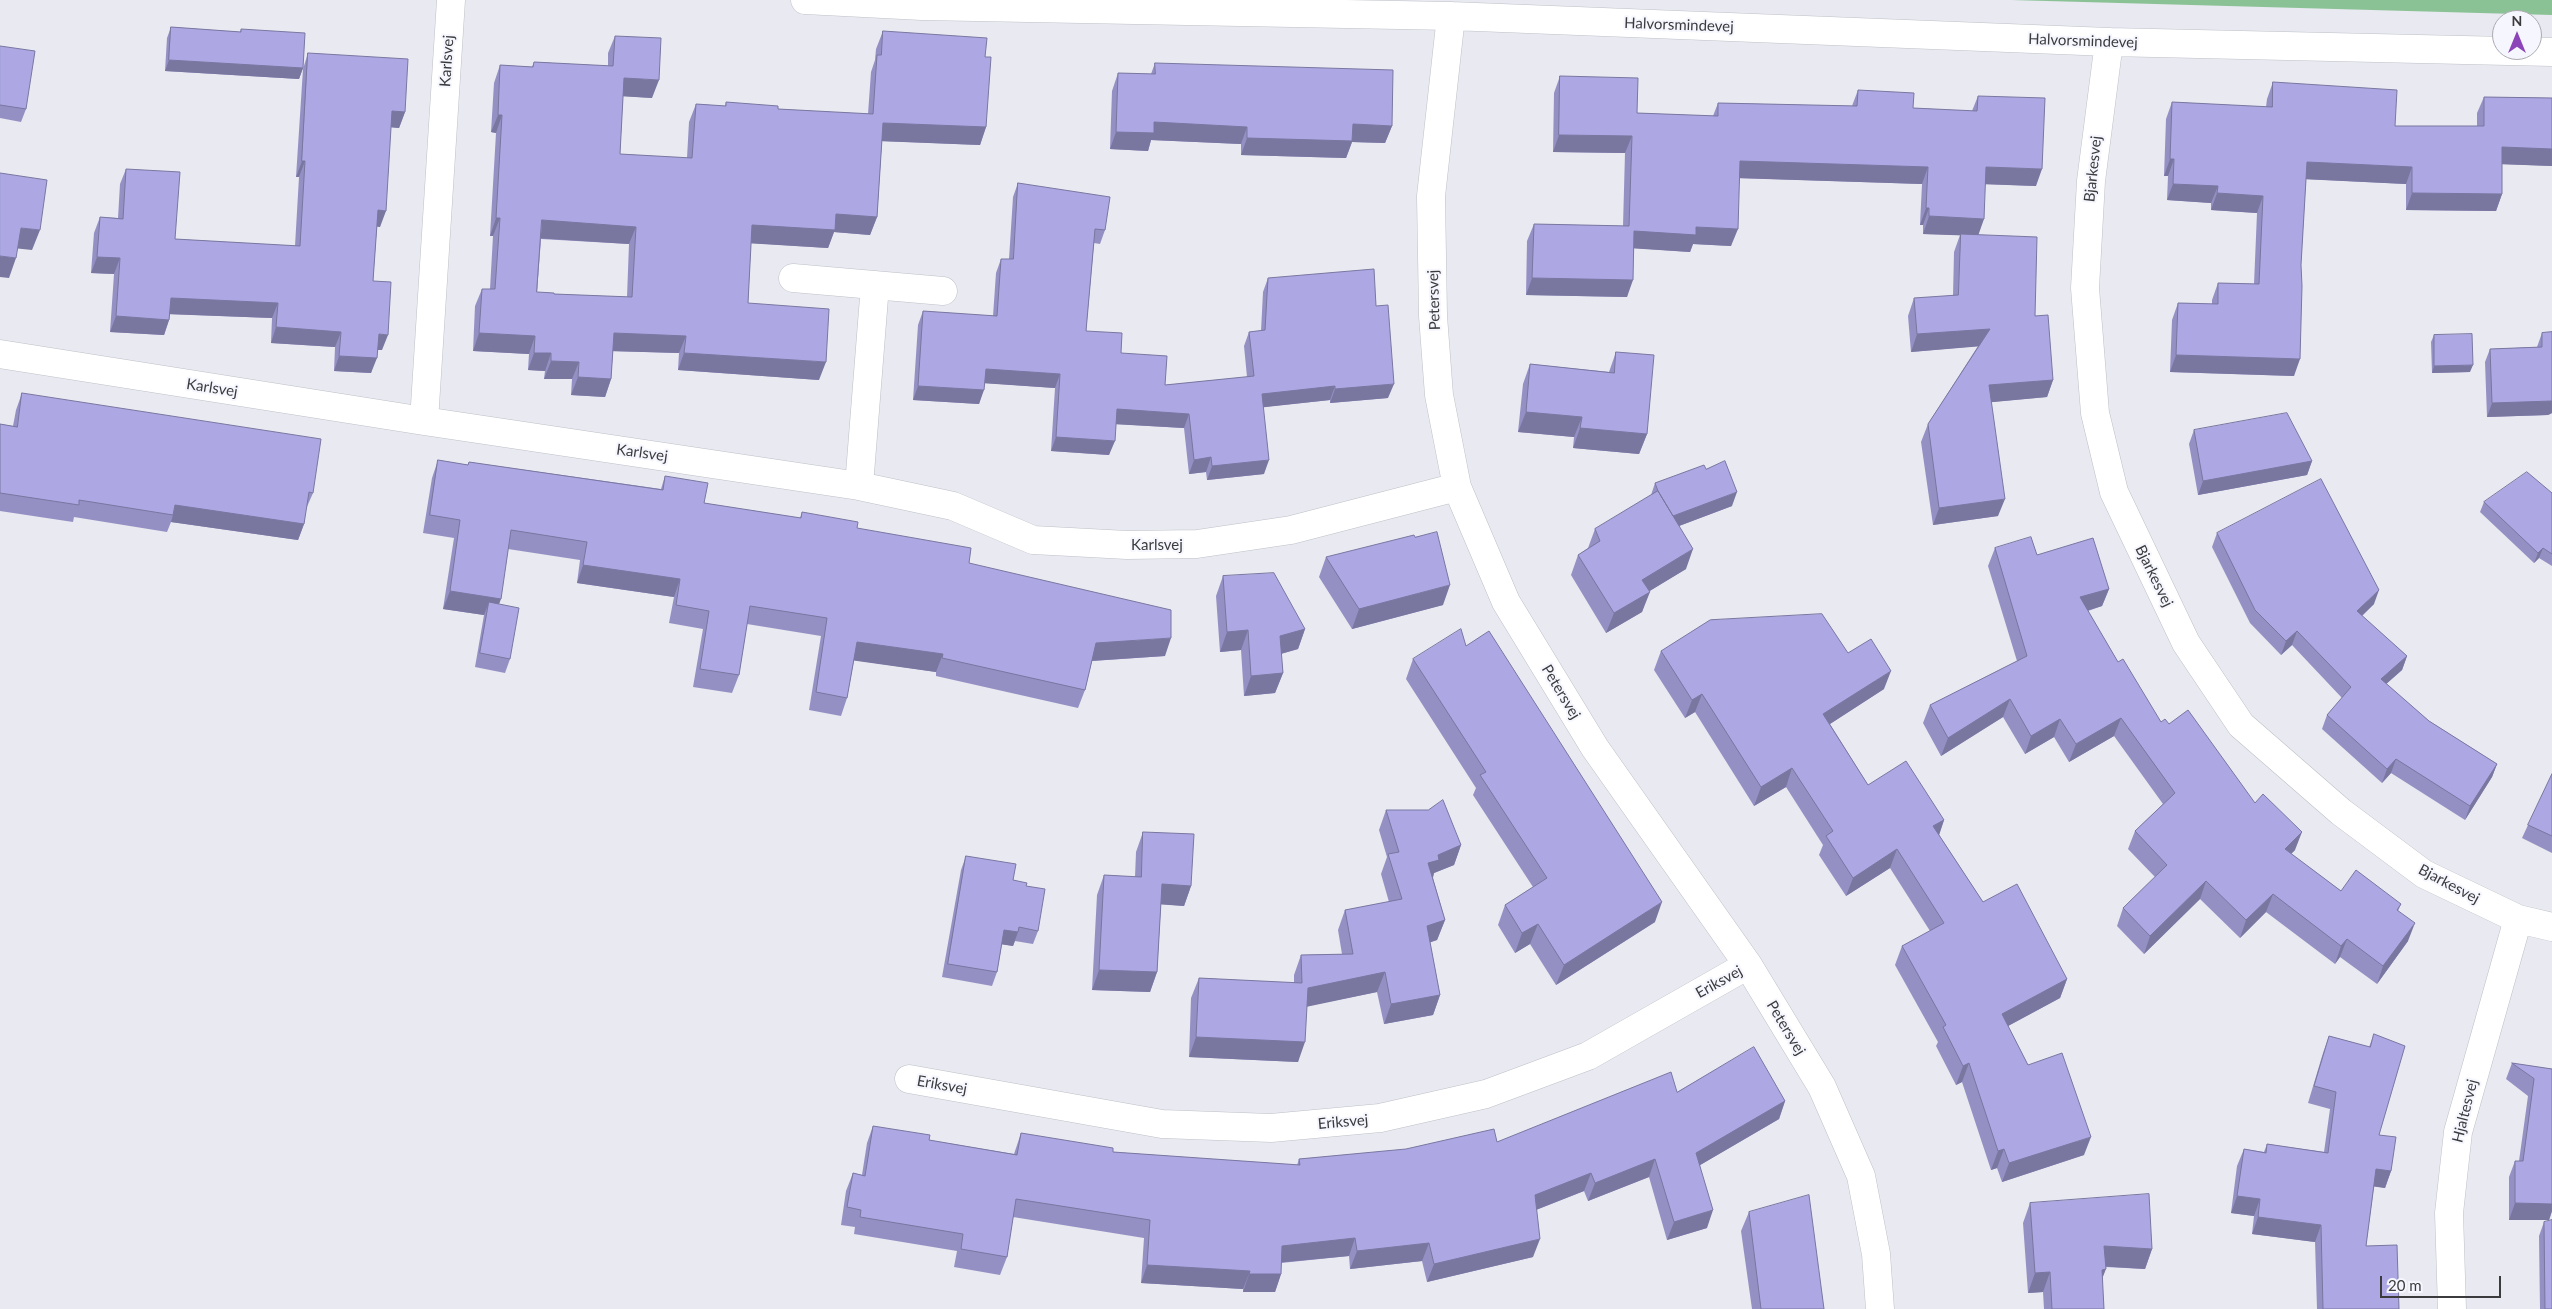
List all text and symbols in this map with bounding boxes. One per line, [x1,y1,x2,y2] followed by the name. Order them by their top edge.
[2492,10,2542,60] north arrow
[2512,12,2522,29] text: N
[1624,14,1734,36] street label: Halvorsmindevej
[2028,30,2138,52] street label: Halvorsmindevej
[436,35,458,87] street label: Karlsvej
[2081,135,2105,203] street label: Bjarkesvej
[1424,269,1444,331] street label: Petersvej
[185,375,239,401] street label: Karlsvej
[615,440,669,466] street label: Karlsvej
[1131,536,1183,554] street label: Karlsvej
[2131,542,2177,610] street label: Bjarkesvej
[1538,661,1584,723] street label: Petersvej
[2415,860,2483,908] street label: Bjarkesvej
[1693,962,1745,1002] street label: Eriksvej
[1763,997,1809,1059] street label: Petersvej
[916,1072,968,1098] street label: Eriksvej
[2448,1077,2482,1145] street label: Hjaltesvej
[1317,1111,1369,1133] street label: Eriksvej
[2382,1266,2503,1298] scale bar
[2388,1276,2422,1294] text: 20 m

